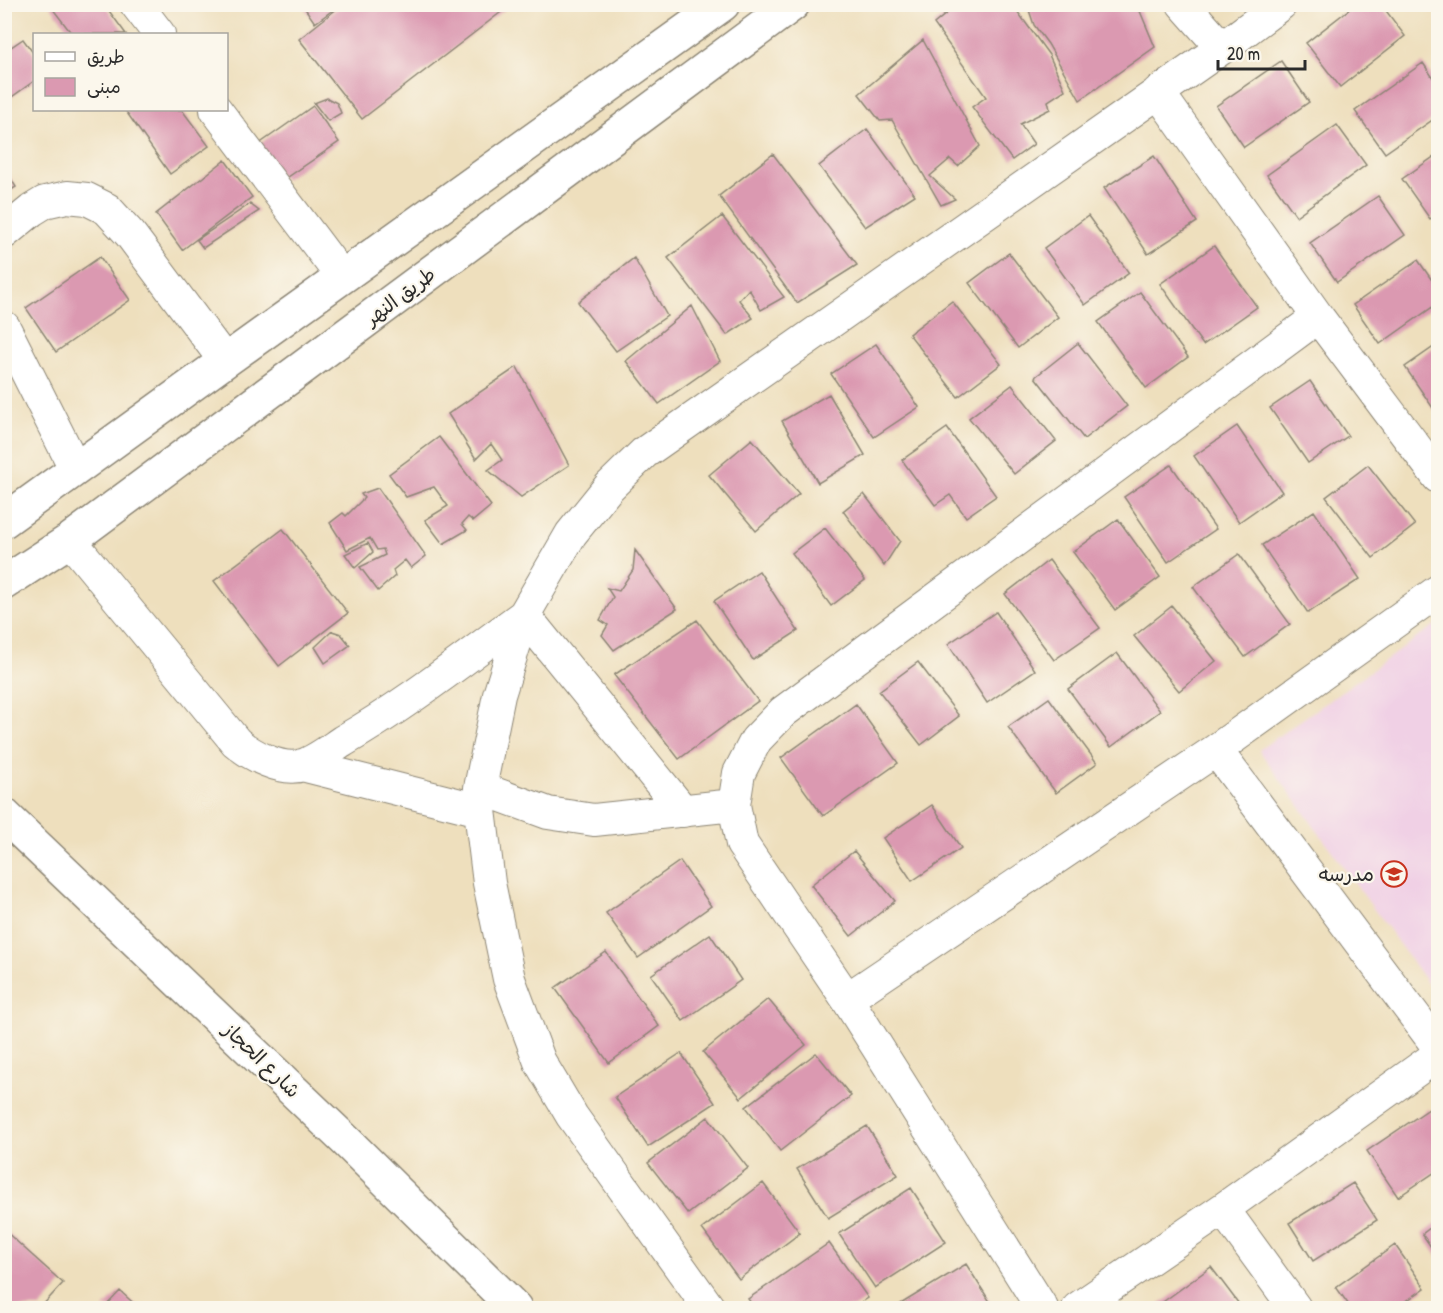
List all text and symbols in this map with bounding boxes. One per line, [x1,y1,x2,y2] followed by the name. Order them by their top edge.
[33,33,228,111] legend
[1218,33,1305,71] scale bar
[1227,41,1260,66] text: 20 m
[87,44,125,69] text: طريق
[87,74,121,99] text: مبنى
[357,260,441,332] street label: طريق النهر
[1379,859,1409,889] school or university icon: مدرسه
[1319,860,1374,887] place label: مدرسه
[216,1015,307,1104] street label: شارع الحجاز

